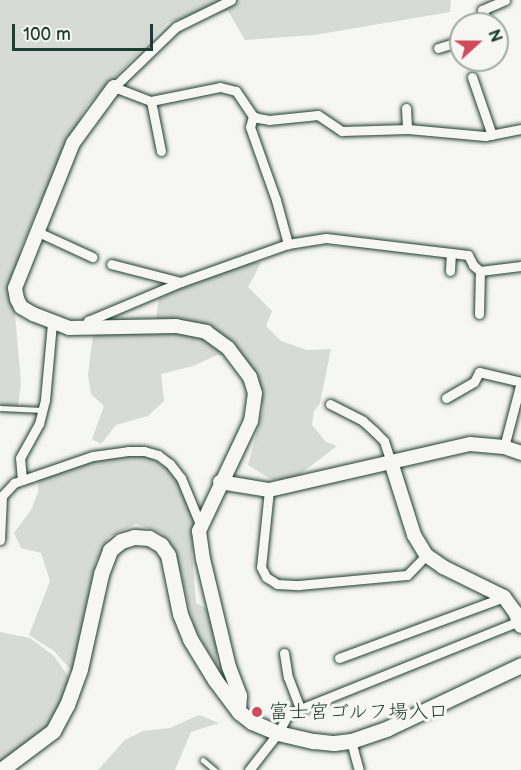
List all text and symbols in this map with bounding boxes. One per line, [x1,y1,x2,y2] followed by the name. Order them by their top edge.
[15,12,156,50] scale bar
[449,12,509,72] north arrow
[23,24,71,45] text: 100 m
[483,27,505,45] text: N
[269,700,449,724] place label: 富士宮ゴルフ場入口
[250,705,264,719] marker: 富士宮ゴルフ場入口

